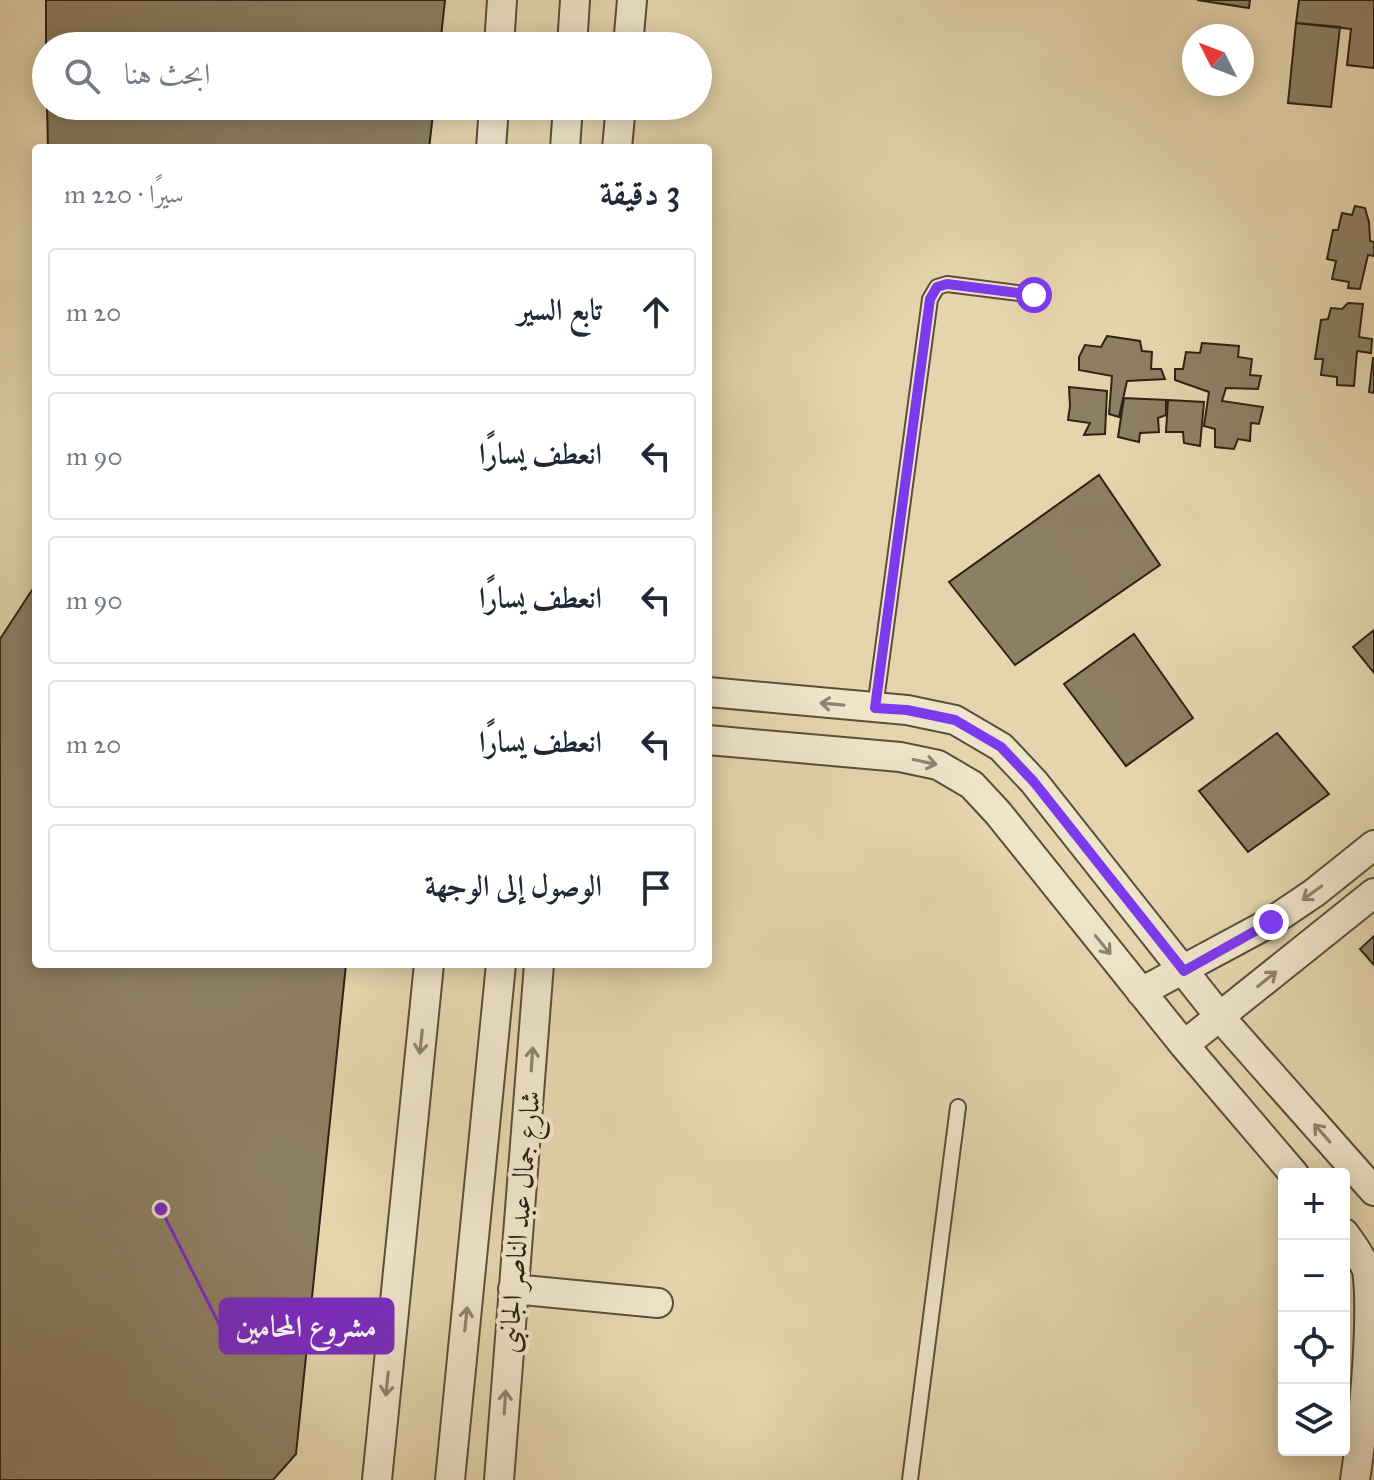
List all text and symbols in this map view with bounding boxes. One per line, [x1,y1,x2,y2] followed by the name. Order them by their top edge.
[1182,24,1254,96] north arrow
[32,32,712,120] search box
[60,54,104,98] icon: search
[124,56,210,92] text: ابحث هنا
[600,172,680,213] text: 3 دقيقة
[64,178,184,210] text: سيرًا · 220 m
[1016,277,1052,313] route start
[634,290,678,334] icon: ahead
[517,292,602,328] text: تابع السير
[66,296,121,328] text: 20 m
[634,434,678,478] icon: left
[479,436,602,472] text: انعطف يسارًا
[66,440,123,472] text: 90 m
[634,578,678,622] icon: left
[479,580,602,616] text: انعطف يسارًا
[66,584,123,616] text: 90 m
[819,696,846,711] one-way arrow
[634,722,678,766] icon: left
[479,724,602,760] text: انعطف يسارًا
[66,728,121,760] text: 20 m
[911,755,937,770] one-way arrow
[634,866,678,910] icon: arrive
[425,868,602,904] text: الوصول إلى الوجهة
[1302,885,1324,901] one-way arrow
[1253,904,1289,940] route end
[1095,934,1112,955] one-way arrow
[1256,970,1277,988] one-way arrow
[414,1028,429,1055] one-way arrow
[525,1046,540,1073] one-way arrow
[490,1089,554,1355] street label: شارع جمال عبد الناصر الجانبى
[1314,1123,1332,1143] one-way arrow
[1278,1168,1350,1456] map controls
[1278,1168,1350,1240] button: +
[1278,1240,1350,1312] button: −
[220,1299,393,1353] callout: مشروع المحامين
[458,1306,473,1333] one-way arrow
[235,1309,377,1351] text: مشروع المحامين
[1278,1312,1350,1384] button: locate
[379,1370,394,1397] one-way arrow
[1278,1384,1350,1456] button: layers
[498,1389,513,1416] one-way arrow

